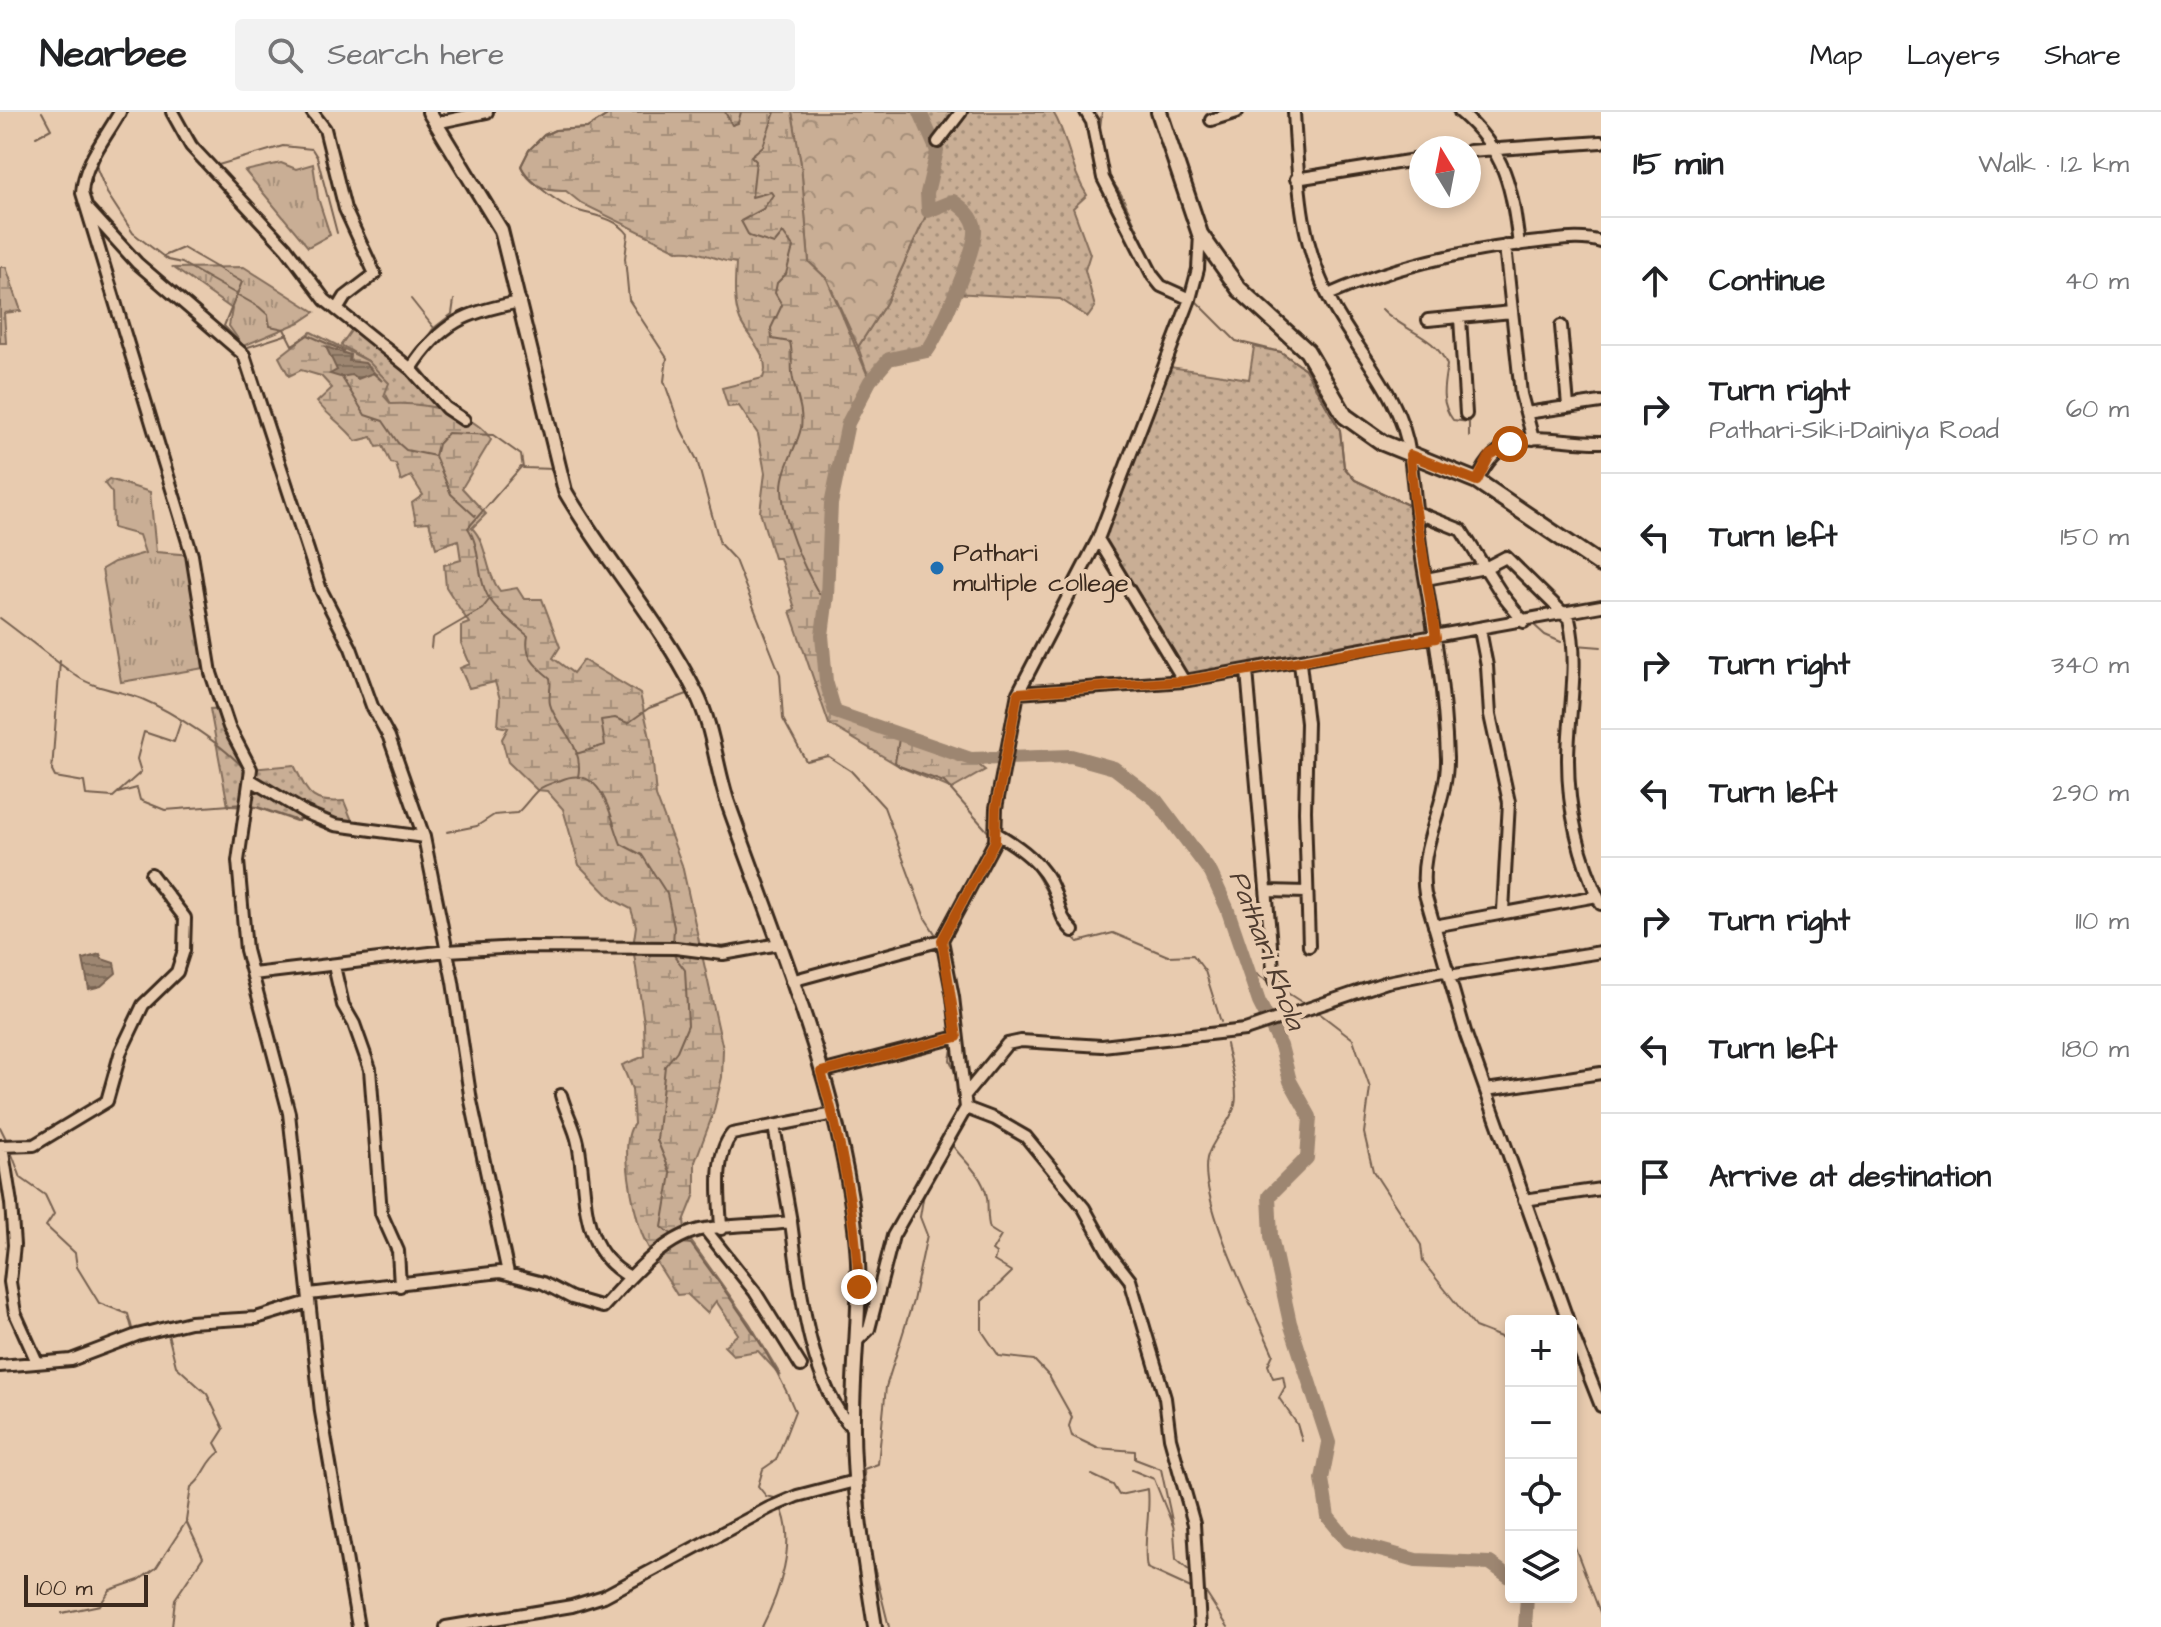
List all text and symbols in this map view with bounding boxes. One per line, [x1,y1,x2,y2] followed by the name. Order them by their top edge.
[235,19,795,91] search box
[40,29,187,81] text: Nearbee
[263,33,307,77] icon: search
[327,34,504,76] text: Search here
[1810,36,1863,75] text: Map
[1907,36,2000,75] text: Layers
[2044,36,2121,75] text: Share
[1409,136,1481,208] north arrow
[1633,140,1724,188] text: 15 min
[1978,146,2129,182] text: Walk · 1.2 km
[1633,259,1677,303] icon: ahead
[1709,260,1825,302] text: Continue
[2064,263,2129,299] text: 40 m
[1709,370,1850,412] text: Turn right
[1633,387,1677,431] icon: right
[2066,391,2129,427] text: 60 m
[1709,412,1999,448] text: Pathari-Siki-Dainiya Road
[1492,426,1528,462] route start
[1633,515,1677,559] icon: left
[1709,516,1837,558] text: Turn left
[2060,519,2129,555] text: 150 m
[953,535,1129,603] place label: Pathari multiple college
[928,559,946,577] marker: Pathari multiple college
[1633,643,1677,687] icon: right
[1709,644,1850,686] text: Turn right
[2051,647,2129,683] text: 340 m
[1633,771,1677,815] icon: left
[1709,772,1837,814] text: Turn left
[2052,775,2129,811] text: 290 m
[1219,865,1316,1037] water label: Pathari Khola
[1633,899,1677,943] icon: right
[1709,900,1850,942] text: Turn right
[2075,903,2129,939] text: 110 m
[1633,1027,1677,1071] icon: left
[1709,1028,1837,1070] text: Turn left
[2062,1031,2129,1067] text: 180 m
[1633,1155,1677,1199] icon: arrive
[1709,1156,1991,1198] text: Arrive at destination
[841,1269,877,1305] route end
[1505,1315,1577,1603] map controls
[1505,1315,1577,1387] button: +
[1505,1387,1577,1459] button: −
[1505,1459,1577,1531] button: locate
[1505,1531,1577,1603] button: layers
[24,1571,148,1607] scale bar
[36,1573,93,1604] text: 100 m

